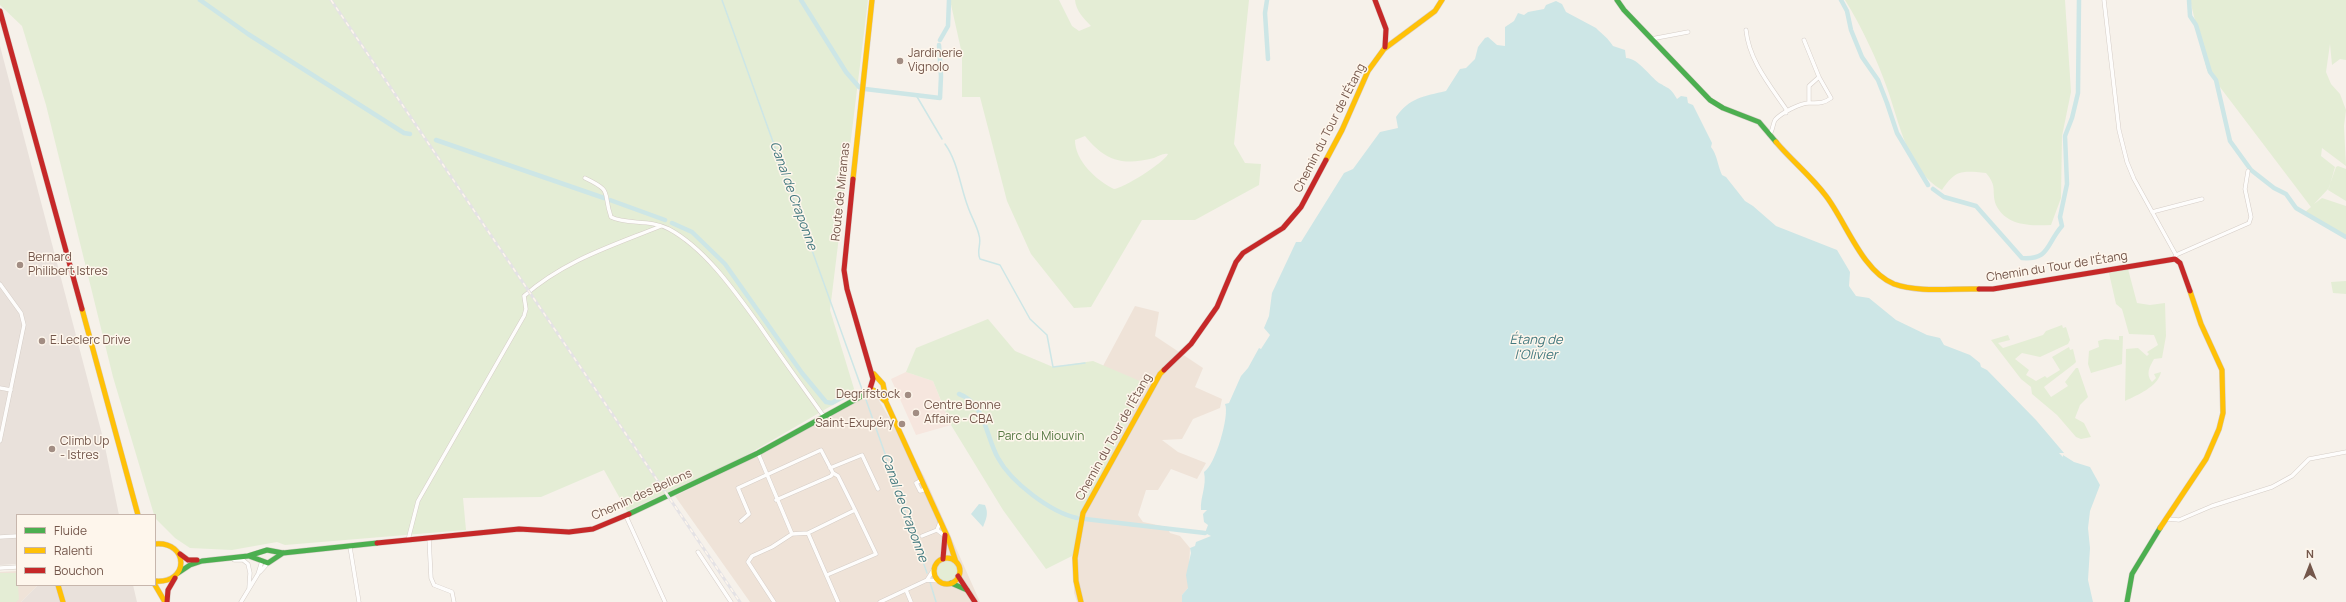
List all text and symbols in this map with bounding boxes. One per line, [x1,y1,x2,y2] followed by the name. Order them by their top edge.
[908,47,963,75] place label: Jardinerie Vignolo
[895,56,905,66] marker: Jardinerie Vignolo
[1291,61,1369,195] street label: Chemin du Tour de l'Étang
[766,140,820,252] water label: Canal de Craponne
[829,142,853,242] street label: Route de Miramas
[1985,249,2129,285] street label: Chemin du Tour de l'Étang
[28,251,108,279] place label: Bernard Philibert Istres
[15,260,25,270] marker: Bernard Philibert Istres
[1509,332,1563,363] water label: Étang de l'Olivier
[50,334,131,348] place label: E.Leclerc Drive
[37,336,47,346] marker: E.Leclerc Drive
[1073,371,1155,503] street label: Chemin du Tour de l'Étang
[836,388,900,402] place label: Degrifstock
[903,390,913,400] marker: Degrifstock
[924,399,1001,427] place label: Centre Bonne Affaire - CBA
[911,408,921,418] marker: Centre Bonne Affaire - CBA
[815,417,894,431] place label: Saint-Exupéry
[897,419,907,429] marker: Saint-Exupéry
[998,430,1084,444] park label: Parc du Miouvin
[60,435,109,463] place label: Climb Up - Istres
[47,444,57,454] marker: Climb Up - Istres
[877,452,931,564] water label: Canal de Craponne
[590,466,694,524] street label: Chemin des Bellons
[16,514,156,586] legend
[54,522,87,539] text: Fluide
[54,542,93,559] text: Ralenti
[2290,546,2330,586] north arrow
[2306,546,2314,561] text: N
[54,562,104,579] text: Bouchon

